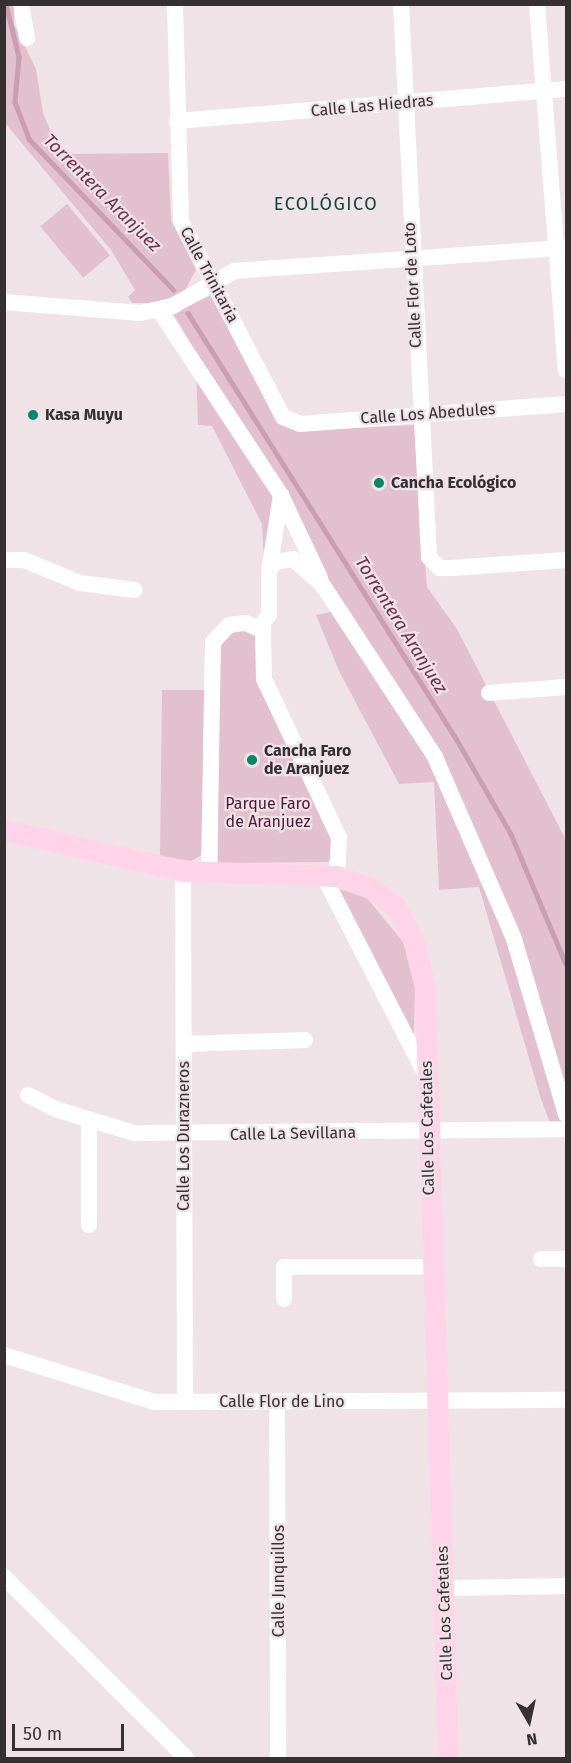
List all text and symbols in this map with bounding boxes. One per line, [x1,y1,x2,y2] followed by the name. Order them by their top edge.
[310,91,434,121] street label: Calle Las Hiedras
[39,130,165,256] water label: Torrentera Aranjuez
[274,193,378,215] district label: ECOLÓGICO
[400,222,426,348] street label: Calle Flor de Loto
[176,224,242,326] street label: Calle Trinitaria
[360,400,496,428] street label: Calle Los Abedules
[45,405,123,425] place label: Kasa Muyu
[26,408,40,422] marker: Kasa Muyu
[391,473,516,493] place label: Cancha Ecológico
[372,476,386,490] marker: Cancha Ecológico
[350,552,452,698] water label: Torrentera Aranjuez
[264,741,351,779] place label: Cancha Faro de Aranjuez
[245,753,259,767] marker: Cancha Faro de Aranjuez
[225,794,311,832] park label: Parque Faro de Aranjuez
[174,1061,194,1211] street label: Calle Los Durazneros
[417,1061,439,1195] street label: Calle Los Cafetales
[230,1123,356,1145] street label: Calle La Sevillana
[219,1392,345,1412] street label: Calle Flor de Lino
[269,1525,289,1637] street label: Calle Junquillos
[433,1545,457,1681] street label: Calle Los Cafetales
[499,1691,559,1751] north arrow
[15,1712,128,1750] scale bar
[23,1723,62,1745] text: 50 m
[525,1729,539,1749] text: N

